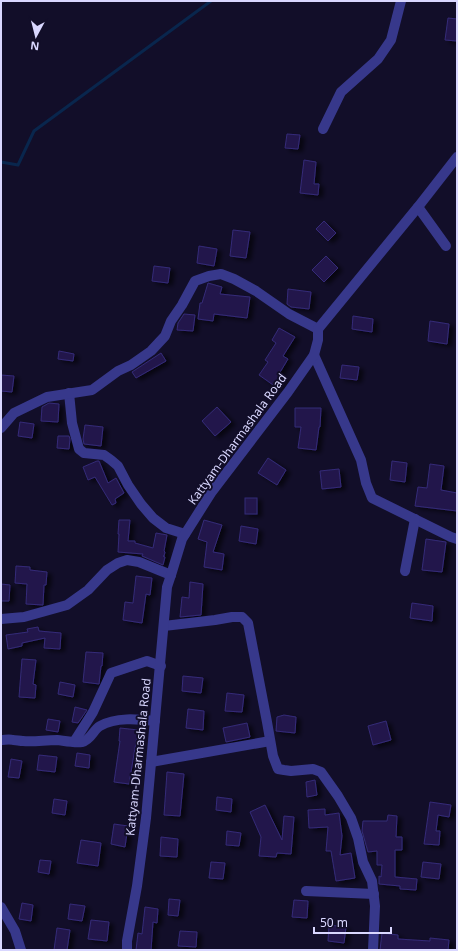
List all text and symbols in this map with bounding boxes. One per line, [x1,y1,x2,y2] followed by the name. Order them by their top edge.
[16,16,56,56] north arrow
[29,38,40,54] text: N
[184,370,290,508] street label: Kattyam-Dharmashala Road
[121,677,155,837] street label: Kattyam-Dharmashala Road
[314,909,391,935] scale bar
[320,914,348,931] text: 50 m

